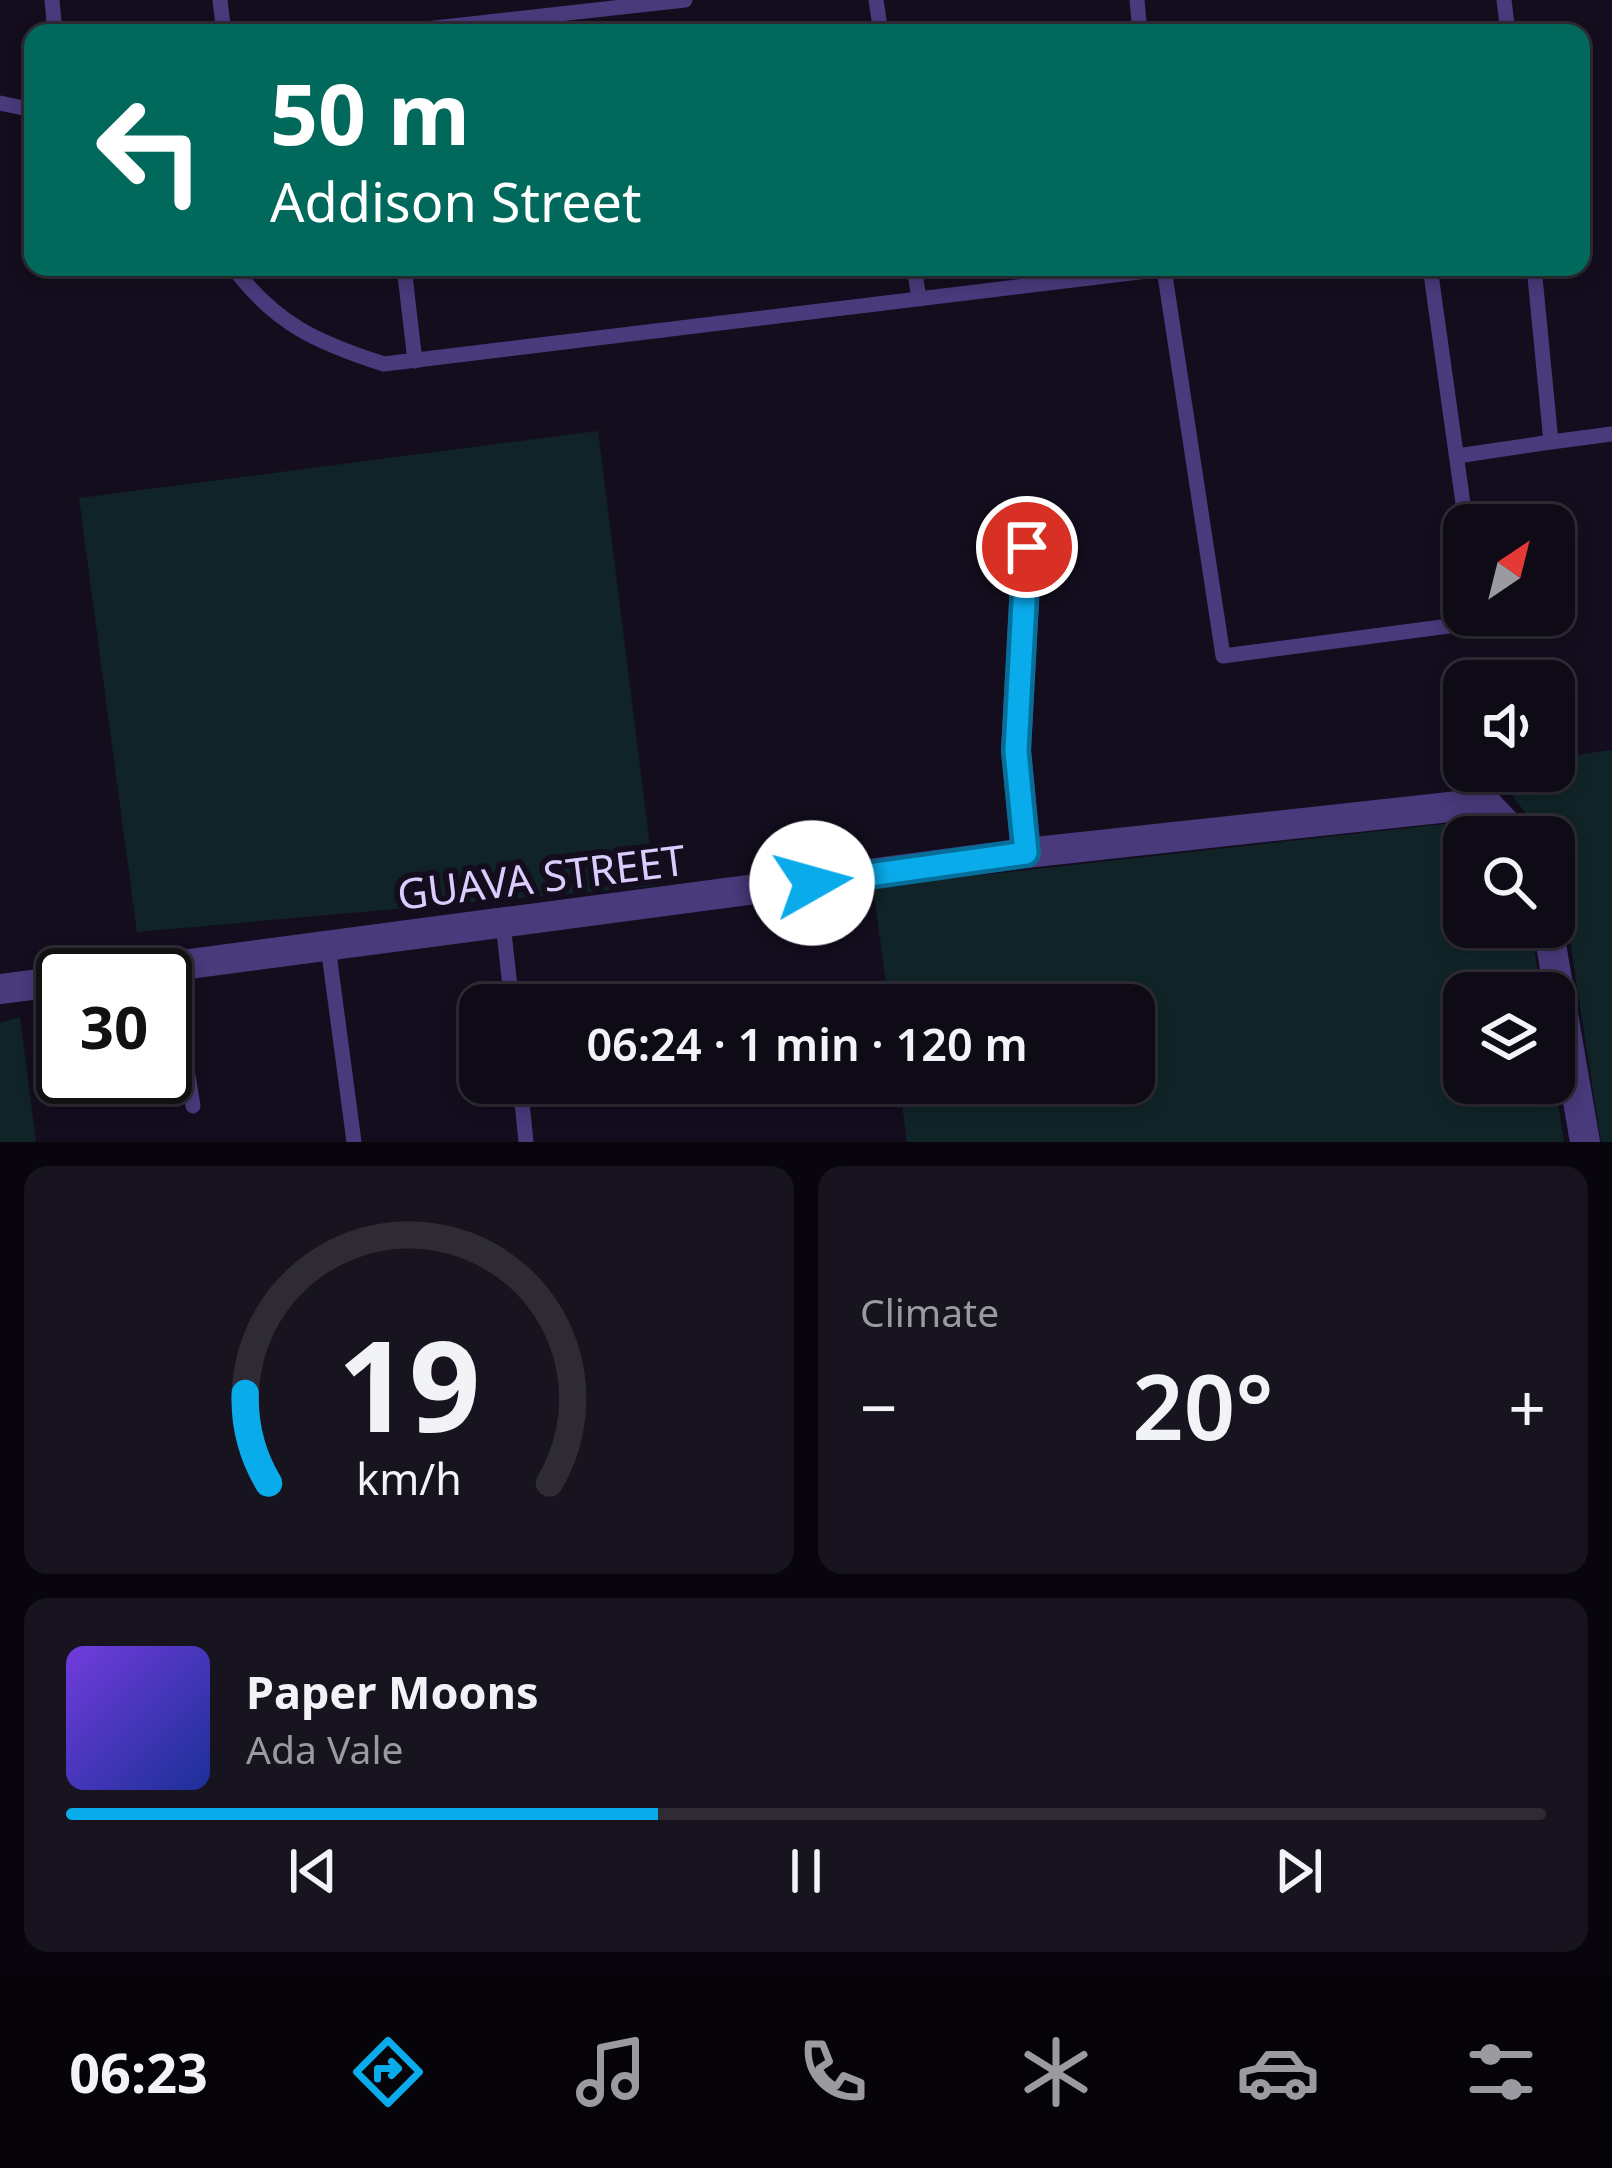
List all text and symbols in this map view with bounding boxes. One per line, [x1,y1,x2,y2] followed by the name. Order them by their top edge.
[270,55,470,170] text: 50 m
[72,72,228,228] icon: left
[270,164,642,238] text: Addison Street
[976,496,1078,598] pin
[1443,504,1575,636] north arrow
[1443,504,1575,1104] map controls
[994,514,1060,580] icon: arrive
[1443,660,1575,792] button: sound
[1443,816,1575,948] button: search
[749,820,875,946] position arrow
[394,830,688,922] street label: GUAVA STREET
[36,948,192,1104] speed limit sign: 30
[1443,972,1575,1104] button: layers
[586,1013,1028,1074] text: 06:24 · 1 min · 120 m
[860,1285,999,1338] text: Climate
[338,1299,480,1469] text: 19
[1132,1344,1274,1466] text: 20°
[860,1361,898,1451] text: −
[1508,1361,1546,1451] text: +
[356,1449,462,1508] text: km/h
[246,1661,539,1722] text: Paper Moons
[246,1722,403,1775] text: Ada Vale
[280,1838,346,1904] icon: previous
[773,1838,839,1904] icon: pause
[1266,1838,1332,1904] icon: next
[346,2030,430,2114] icon: directions
[569,2030,653,2114] icon: music
[791,2030,875,2114] icon: phone
[1014,2030,1098,2114] icon: climate
[1236,2030,1320,2114] icon: car
[1459,2030,1543,2114] icon: filters
[69,2035,208,2109] text: 06:23

